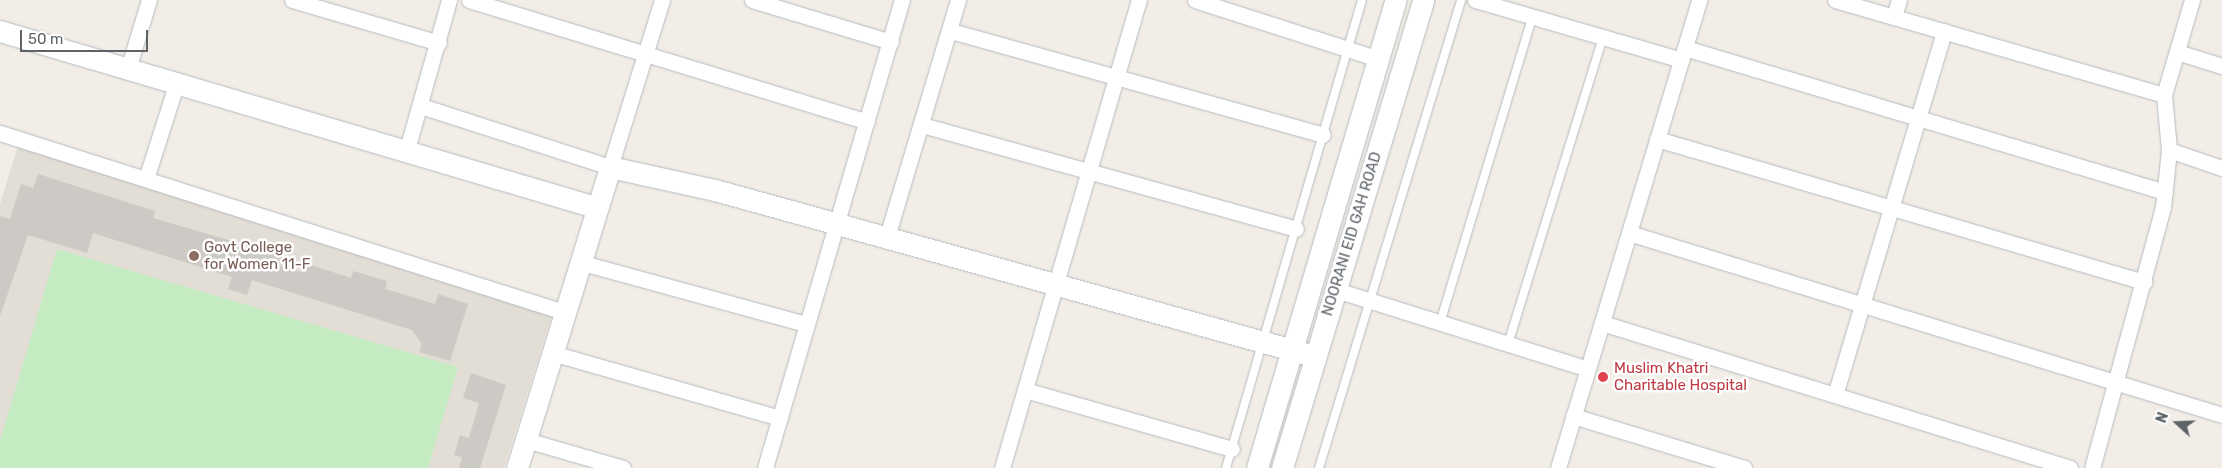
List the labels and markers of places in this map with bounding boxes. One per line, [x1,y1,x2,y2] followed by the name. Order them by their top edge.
[204,238,311,273] place label: Govt College for Women 11-F
[188,250,200,262] marker: Govt College for Women 11-F
[1614,359,1747,394] place label: Muslim Khatri Charitable Hospital
[1596,370,1610,384] marker: Muslim Khatri Charitable Hospital

